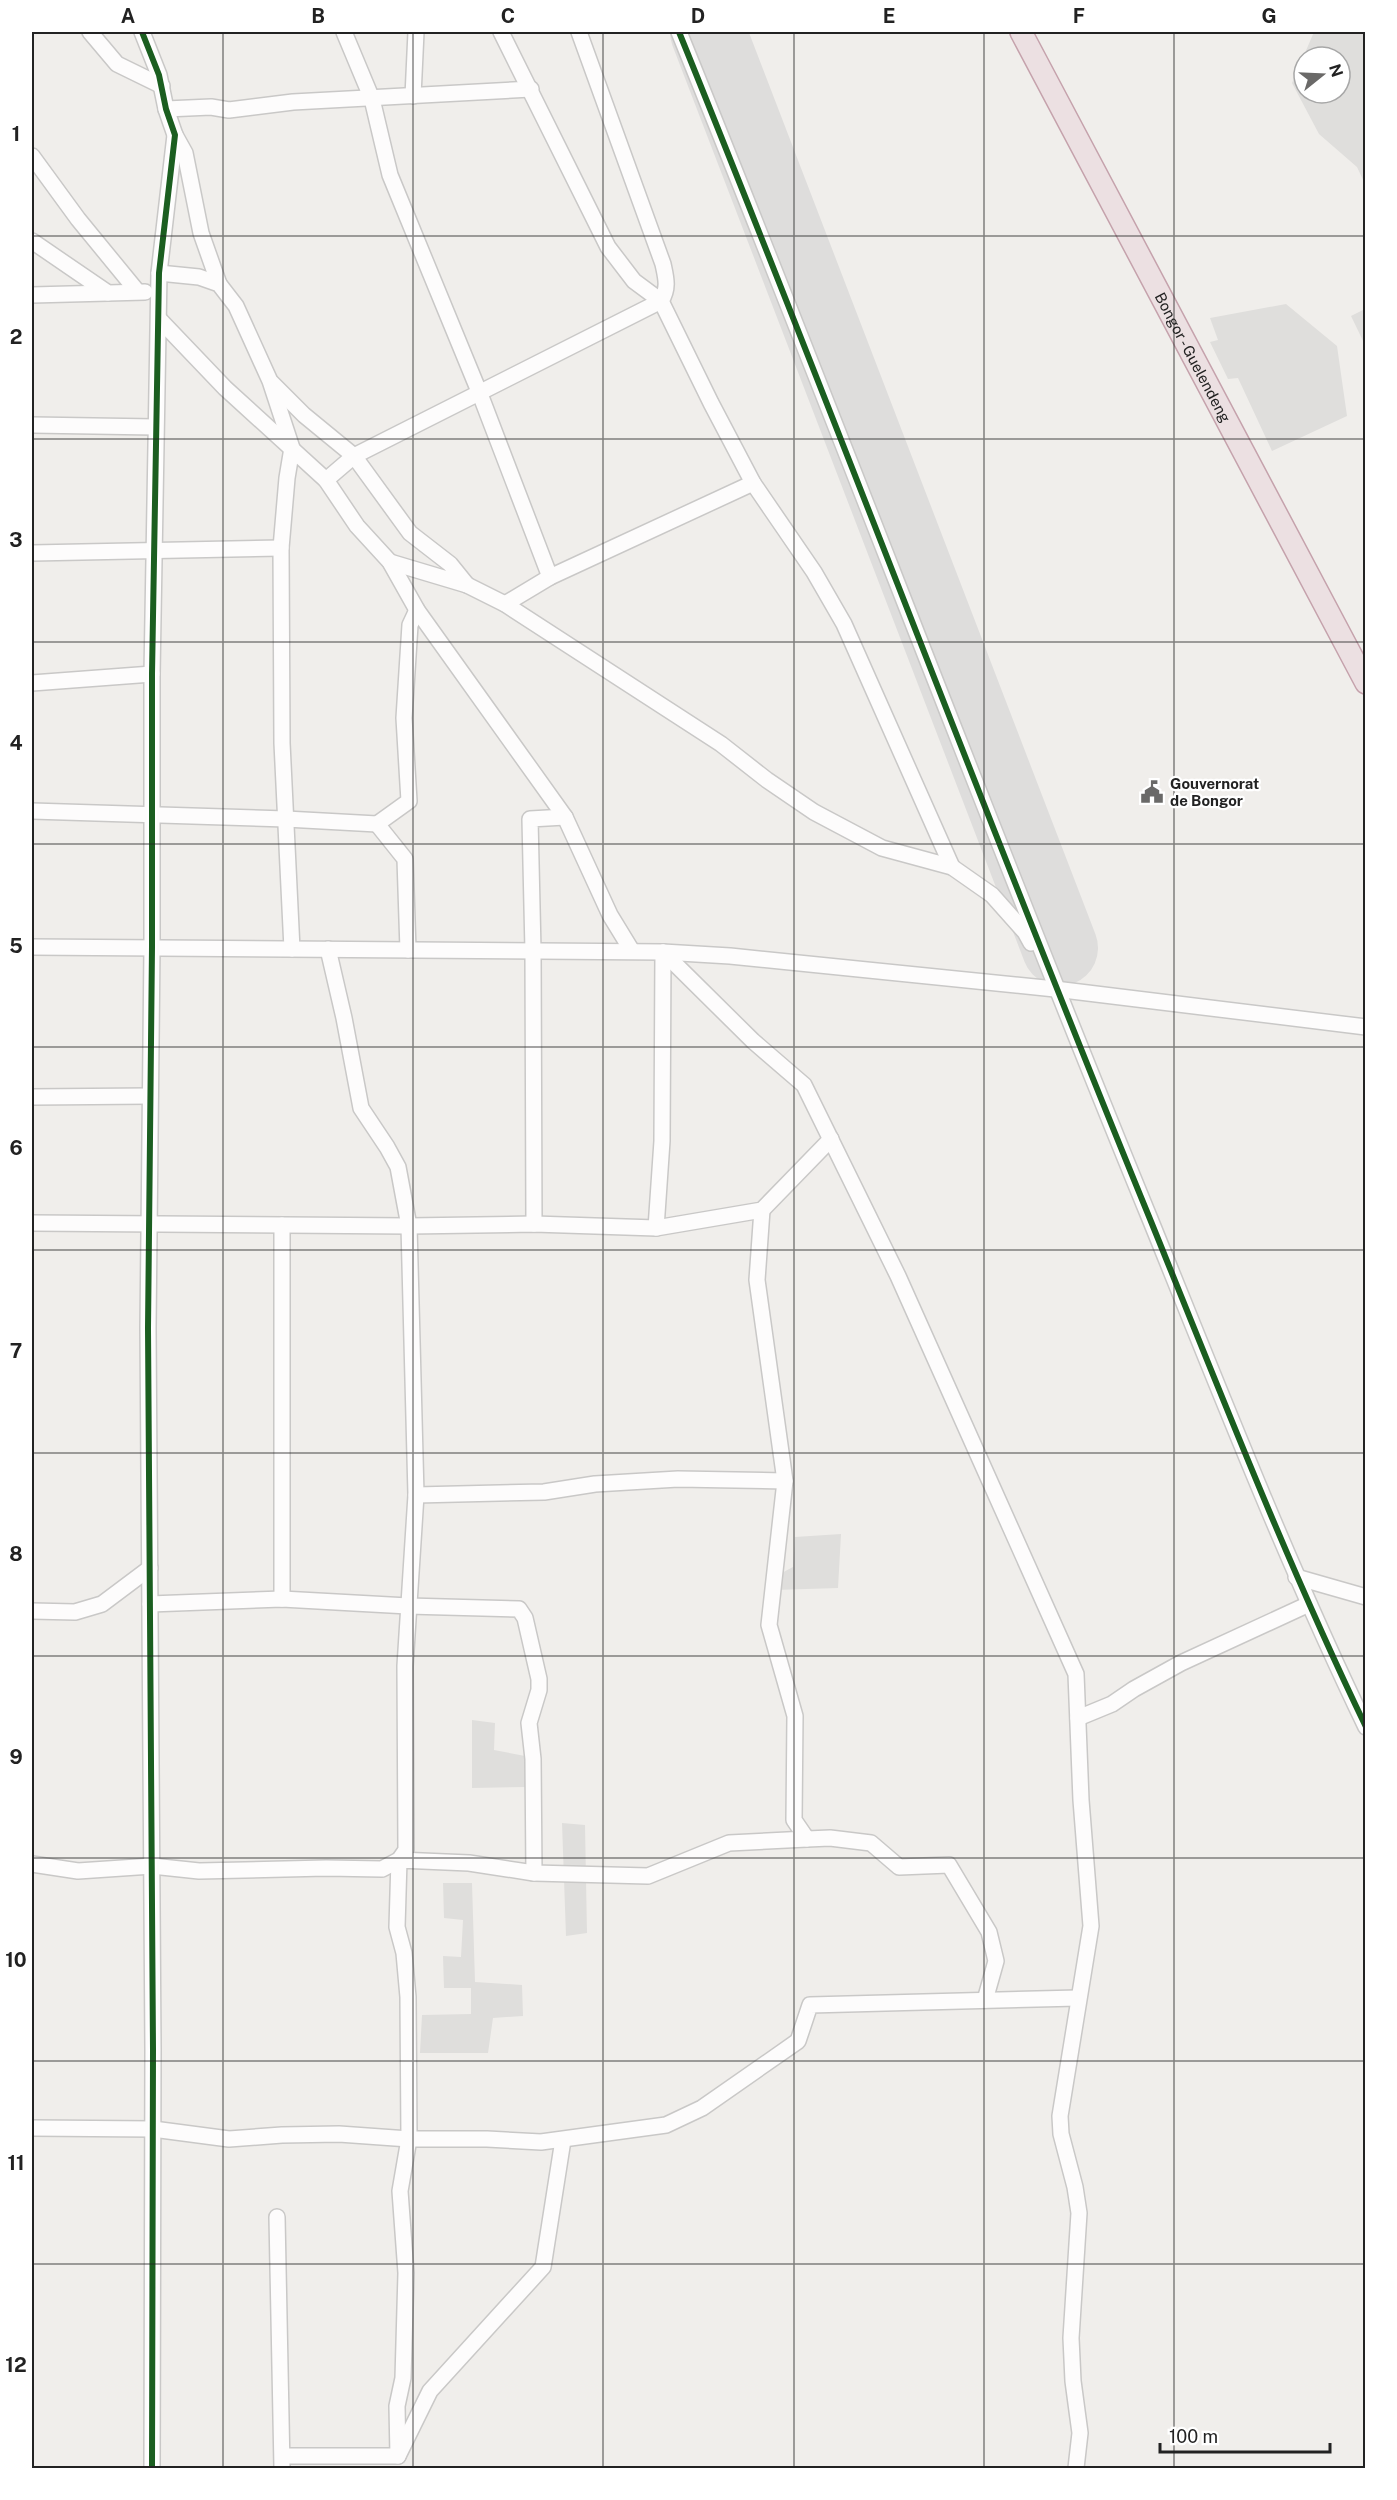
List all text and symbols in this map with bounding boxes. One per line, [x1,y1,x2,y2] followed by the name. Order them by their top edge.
[121,4,135,28] text: A
[311,4,325,28] text: B
[501,4,515,28] text: C
[691,4,705,28] text: D
[883,4,895,28] text: E
[1073,4,1085,28] text: F
[1261,4,1277,28] text: G
[1292,45,1352,105] north arrow
[1325,62,1347,79] text: N
[12,122,20,146] text: 1
[1152,289,1235,425] street label: Bongor - Guelendeng
[10,325,22,349] text: 2
[9,528,23,552] text: 3
[9,731,23,755] text: 4
[1170,775,1259,809] place label: Gouvernorat de Bongor
[1139,779,1165,805] public building icon: Gouvernorat de Bongor
[9,934,23,958] text: 5
[9,1136,23,1160] text: 6
[10,1339,22,1363] text: 7
[9,1542,23,1566] text: 8
[9,1745,23,1769] text: 9
[5,1948,27,1972] text: 10
[7,2151,25,2175] text: 11
[5,2353,27,2377] text: 12
[1160,2416,1330,2454] scale bar
[1169,2426,1218,2447] text: 100 m

